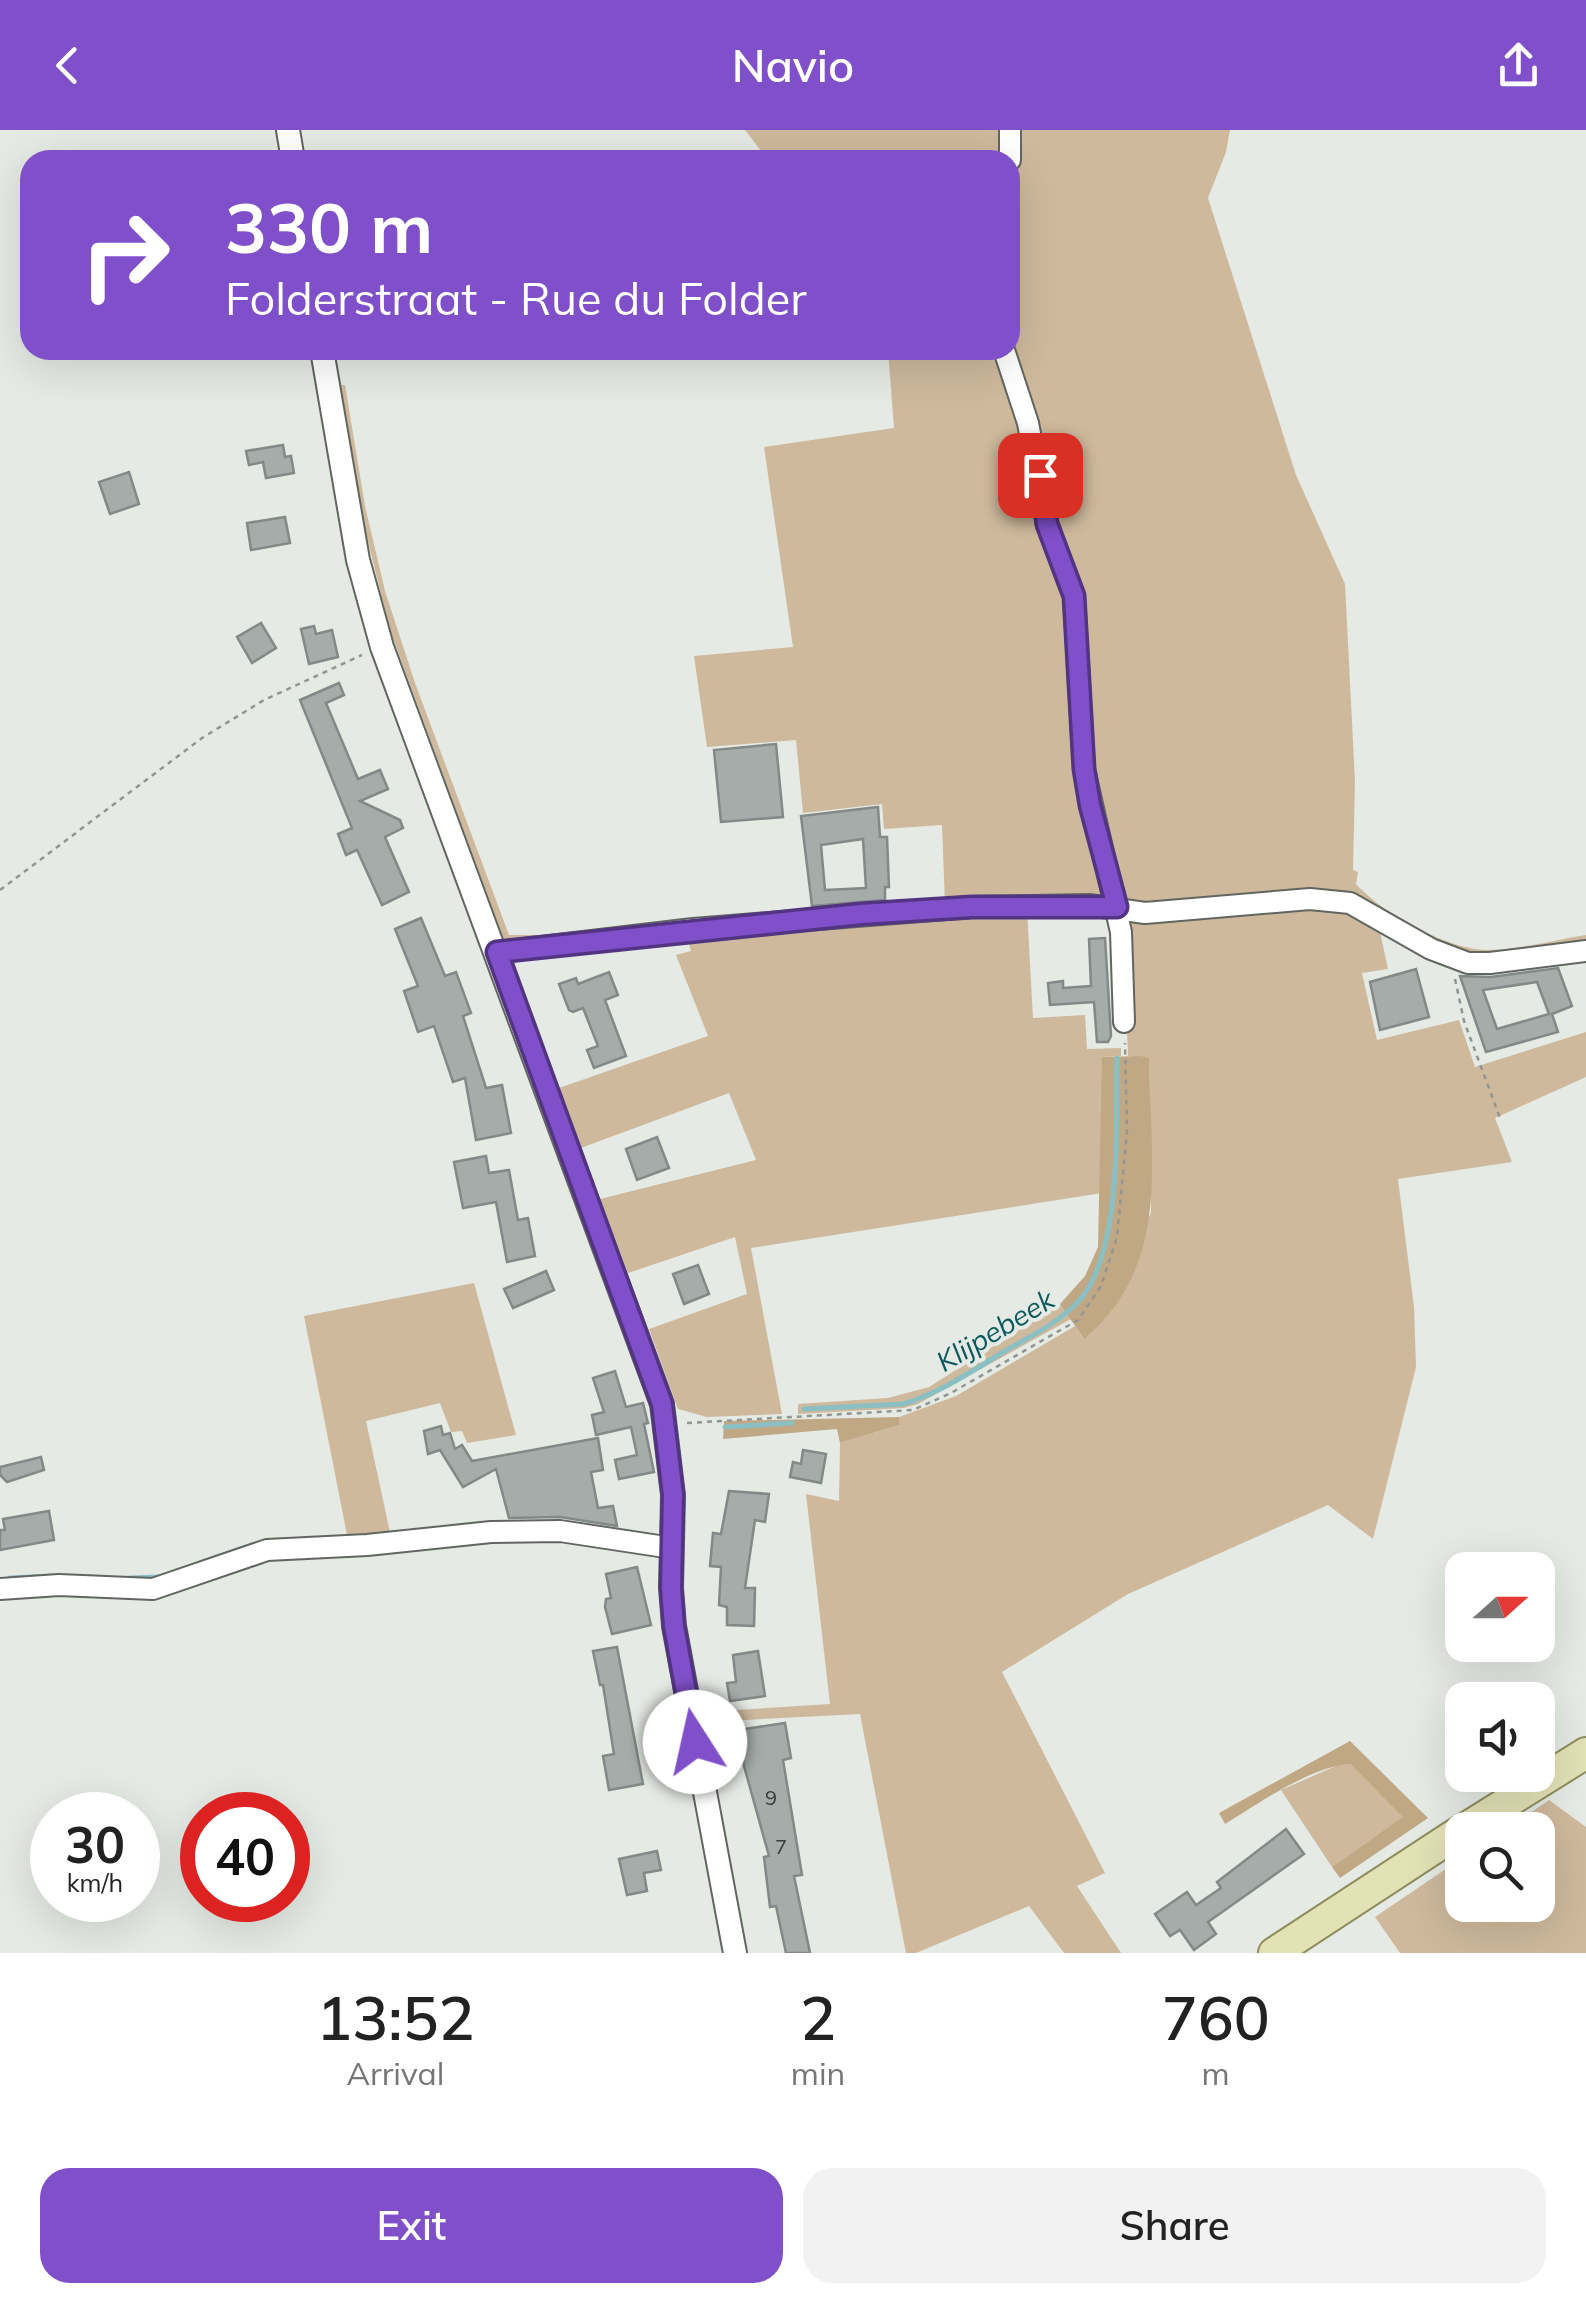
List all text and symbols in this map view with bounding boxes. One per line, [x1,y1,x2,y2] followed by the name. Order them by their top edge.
[732,37,854,93] text: Navio
[40,38,95,93] icon: back
[1491,38,1546,93] icon: share
[225,183,433,271] text: 330 m
[60,190,190,320] icon: right
[225,270,807,326] text: Folderstraat - Rue du Folder
[998,433,1083,518] pin
[1013,448,1068,503] icon: arrive
[930,1280,1062,1379] water label: Klijpebeek
[1445,1552,1555,1662] north arrow
[1445,1552,1555,1922] map controls
[1445,1682,1555,1792] button: sound
[643,1690,747,1794] position arrow
[765,1785,777,1810] house number: 9
[180,1792,310,1922] speed limit sign: 40
[1445,1812,1555,1922] button: search
[65,1813,125,1876] text: 30
[775,1834,787,1859] house number: 7
[67,1867,123,1898] text: km/h
[316,1980,475,2055] text: 13:52
[800,1980,836,2055] text: 2
[1162,1980,1270,2055] text: 760
[347,2053,444,2093] text: Arrival
[791,2053,845,2093] text: min
[1202,2053,1230,2093] text: m
[40,2168,783,2283] button: Exit
[803,2168,1546,2283] button: Share

